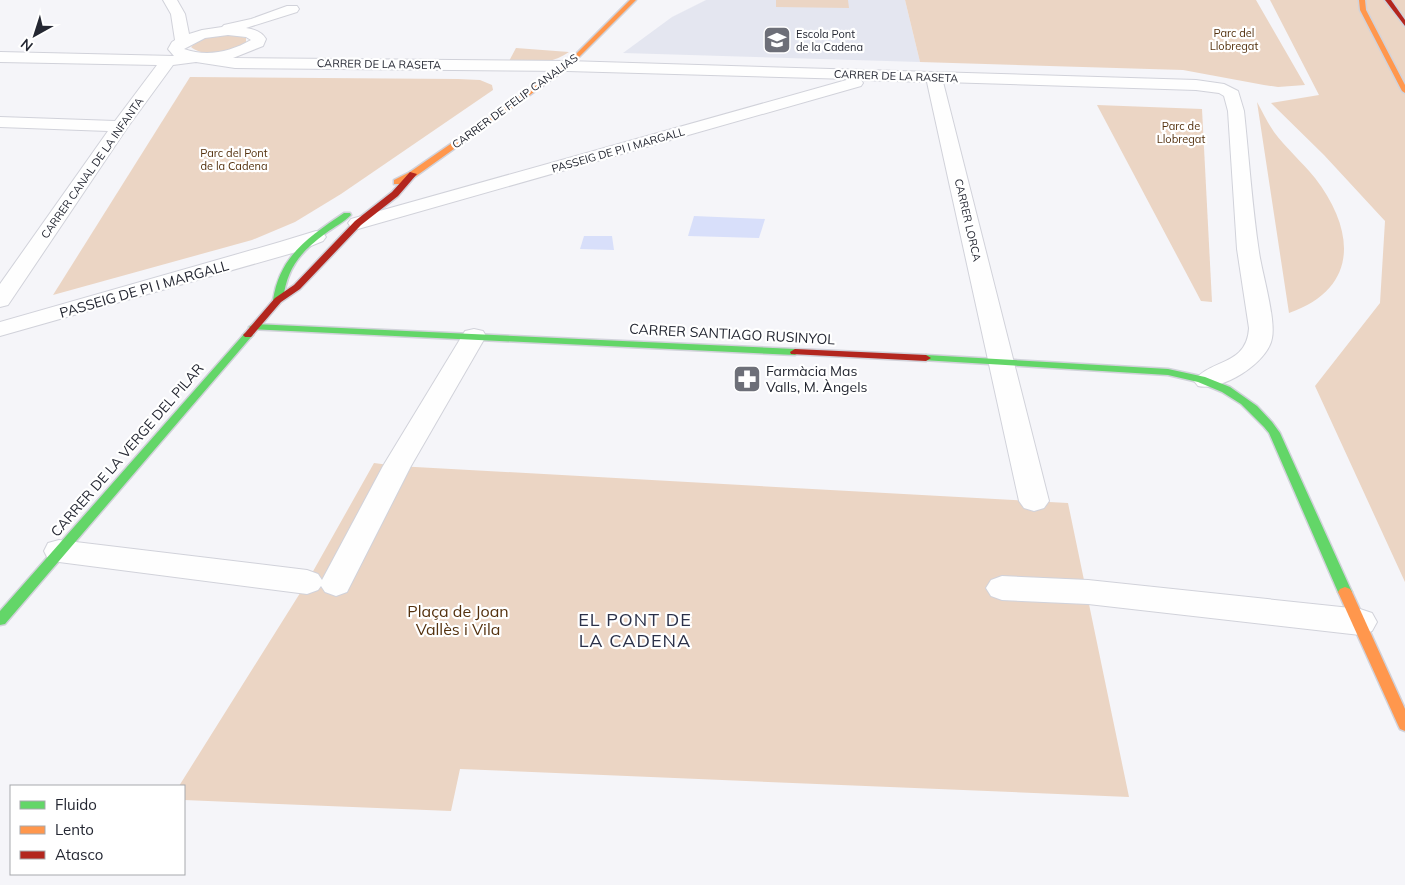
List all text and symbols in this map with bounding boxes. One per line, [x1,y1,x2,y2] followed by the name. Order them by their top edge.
[10,10,60,60] north arrow
[762,25,792,55] school or university icon: Escola Pont de la Cadena
[1210,26,1258,53] park label: Parc del Llobregat
[796,27,863,54] place label: Escola Pont de la Cadena
[17,35,37,55] text: N
[449,51,581,151] street label: CARRER DE FELIP CANALIAS
[317,56,441,72] street label: CARRER DE LA RASETA
[834,67,958,85] street label: CARRER DE LA RASETA
[38,95,146,241] street label: CARRER CANAL DE LA INFANTA
[1157,119,1205,146] park label: Parc de Llobregat
[550,124,686,176] street label: PASSEIG DE PI I MARGALL
[200,146,268,173] park label: Parc del Pont de la Cadena
[952,177,984,263] street label: CARRER LORCA
[57,256,231,322] street label: PASSEIG DE PI I MARGALL
[629,320,836,348] street label: CARRER SANTIAGO RUSINYOL
[47,359,207,540] street label: CARRER DE LA VERGE DEL PILAR
[766,362,867,396] place label: Farmàcia Mas Valls, M. Àngels
[732,364,762,394] pharmacy icon: Farmàcia Mas Valls, M. Àngels
[407,601,509,639] park label: Plaça de Joan Vallès i Vila
[578,608,692,652] district label: EL PONT DE LA CADENA
[10,785,185,875] legend
[55,795,97,814] text: Fluido
[55,820,94,839] text: Lento
[55,845,103,864] text: Atasco

